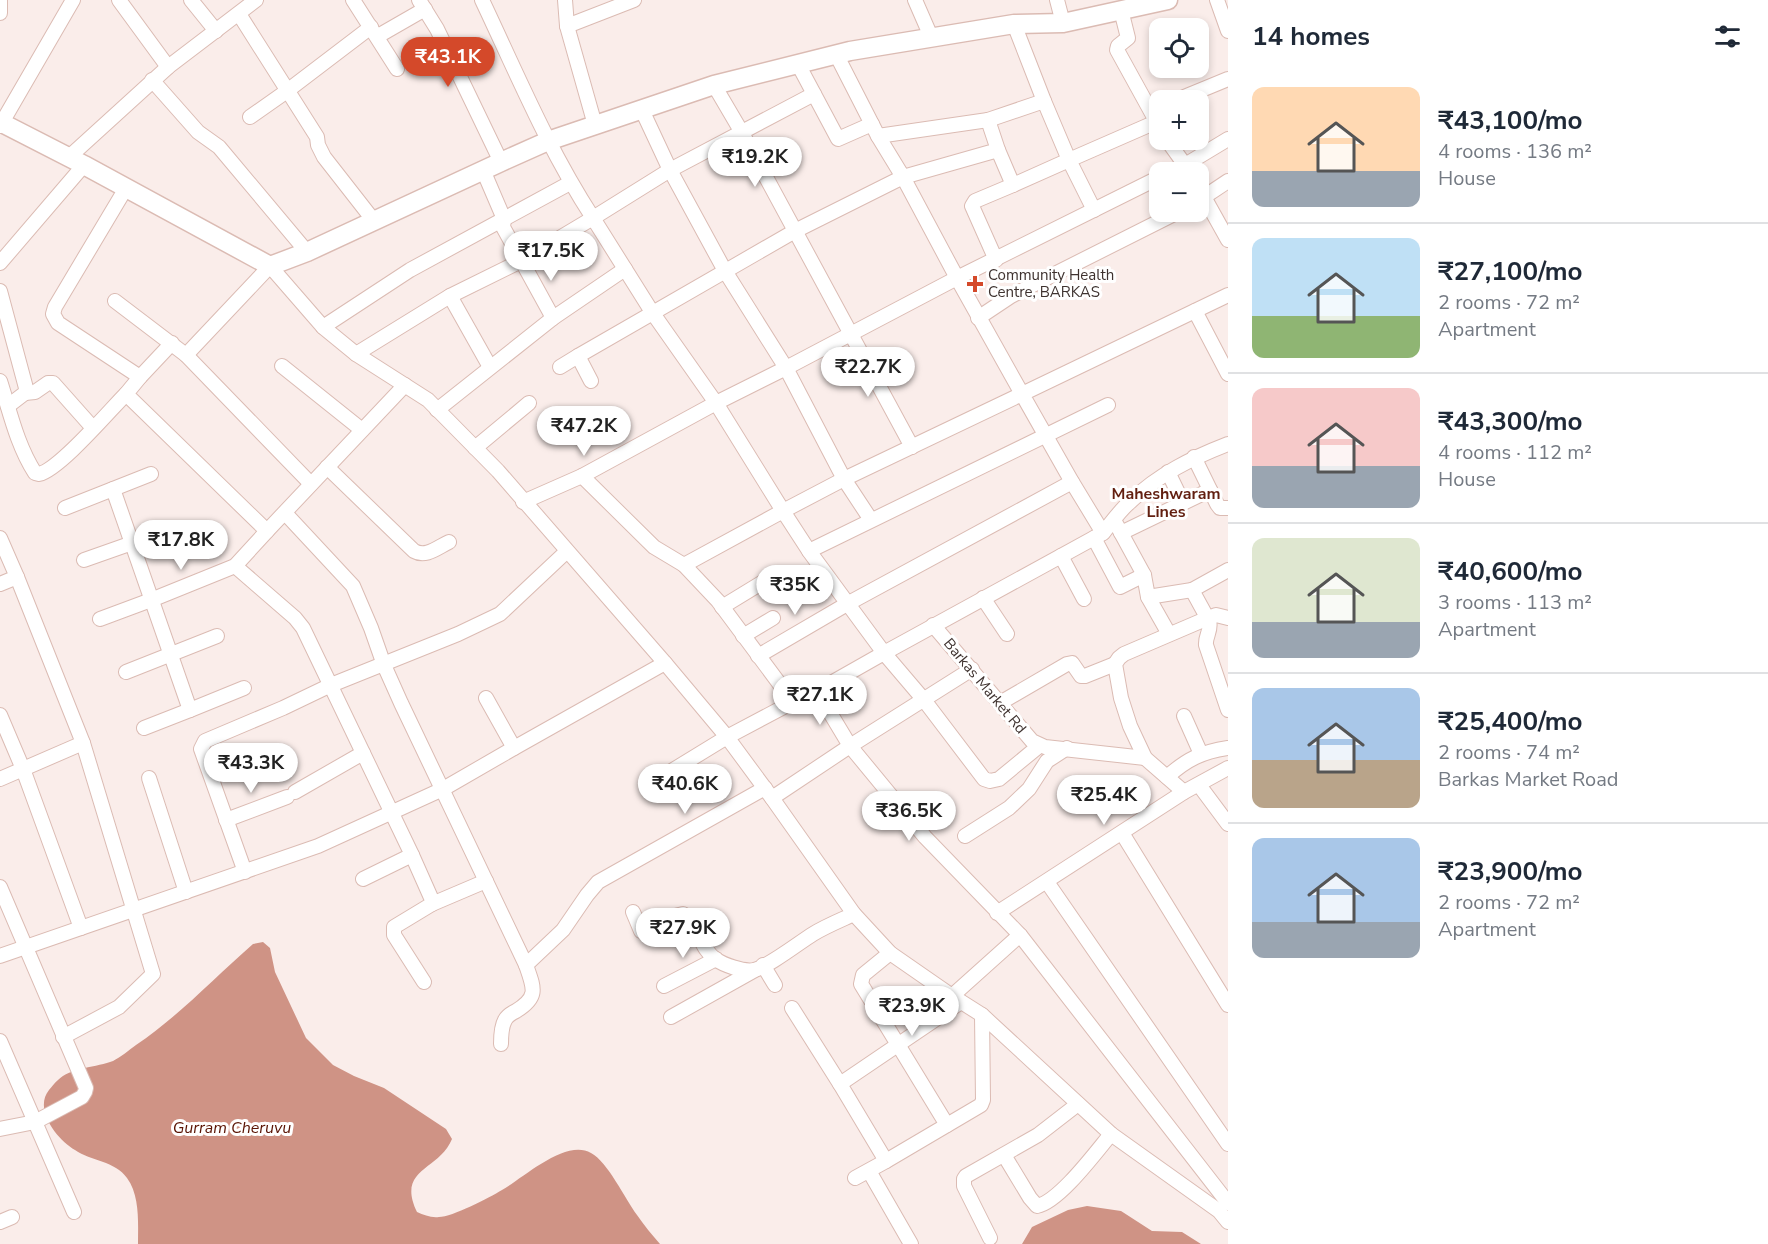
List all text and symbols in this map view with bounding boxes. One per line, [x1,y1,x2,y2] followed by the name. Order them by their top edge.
[1149,18,1209,222] map controls
[1149,18,1209,78] button: locate
[1252,19,1370,54] text: 14 homes
[1711,20,1744,53] icon: filters
[399,37,497,88] pin: ₹43.1K
[415,43,481,70] text: ₹43.1K
[1149,90,1209,150] button: +
[1438,103,1582,138] text: ₹43,100/mo
[1300,111,1372,183] icon: home
[706,137,804,188] pin: ₹19.2K
[1438,138,1592,165] text: 4 rooms · 136 m²
[722,143,788,170] text: ₹19.2K
[1149,162,1209,222] button: −
[1438,165,1496,192] text: House
[502,231,600,282] pin: ₹17.5K
[518,237,584,264] text: ₹17.5K
[1438,254,1582,289] text: ₹27,100/mo
[1300,262,1372,334] icon: home
[988,265,1114,302] place label: Community Health Centre, BARKAS
[966,275,984,293] marker: Community Health Centre, BARKAS
[1438,289,1580,316] text: 2 rooms · 72 m²
[1438,316,1536,343] text: Apartment
[819,347,917,398] pin: ₹22.7K
[835,353,901,380] text: ₹22.7K
[1438,404,1582,439] text: ₹43,300/mo
[535,406,633,457] pin: ₹47.2K
[551,412,617,439] text: ₹47.2K
[1300,412,1372,484] icon: home
[1438,439,1592,466] text: 4 rooms · 112 m²
[1438,466,1496,493] text: House
[1112,483,1220,523] district label: Maheshwaram Lines
[132,520,230,571] pin: ₹17.8K
[148,526,214,553] text: ₹17.8K
[1438,554,1582,589] text: ₹40,600/mo
[1300,562,1372,634] icon: home
[759,565,831,616] pin: ₹35K
[770,571,820,598] text: ₹35K
[1438,589,1592,616] text: 3 rooms · 113 m²
[1438,616,1536,643] text: Apartment
[939,634,1031,738] street label: Barkas Market Rd
[771,675,869,726] pin: ₹27.1K
[787,681,853,708] text: ₹27.1K
[1438,704,1582,739] text: ₹25,400/mo
[1300,712,1372,784] icon: home
[1438,739,1580,766] text: 2 rooms · 74 m²
[202,743,300,794] pin: ₹43.3K
[218,749,284,776] text: ₹43.3K
[636,764,734,815] pin: ₹40.6K
[1438,766,1618,793] text: Barkas Market Road
[652,770,718,797] text: ₹40.6K
[1055,775,1153,826] pin: ₹25.4K
[1071,781,1137,808] text: ₹25.4K
[860,791,958,842] pin: ₹36.5K
[876,797,942,824] text: ₹36.5K
[1438,854,1582,889] text: ₹23,900/mo
[1300,862,1372,934] icon: home
[1438,889,1580,916] text: 2 rooms · 72 m²
[634,908,732,959] pin: ₹27.9K
[650,914,716,941] text: ₹27.9K
[1438,916,1536,943] text: Apartment
[863,986,961,1037] pin: ₹23.9K
[879,992,945,1019] text: ₹23.9K
[173,1117,291,1139] water label: Gurram Cheruvu

